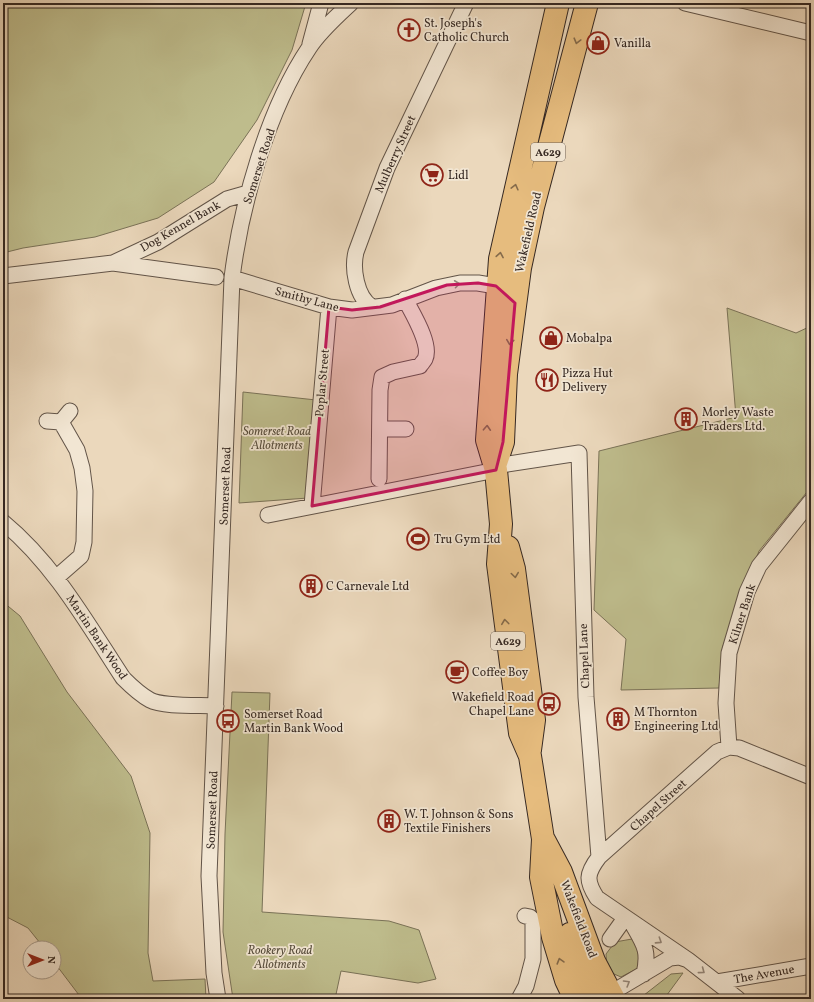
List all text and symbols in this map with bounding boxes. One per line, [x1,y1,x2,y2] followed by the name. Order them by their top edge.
[424,16,509,46] place label: St. Joseph's Catholic Church
[396,17,422,43] church icon: St. Joseph's Catholic Church
[585,30,611,56] shop icon: Vanilla
[614,36,651,52] place label: Vanilla
[573,37,582,44] one-way arrow
[372,113,420,196] street label: Mulberry Street
[240,126,280,206] street label: Somerset Road
[531,143,565,161] road number: A629
[419,162,445,188] supermarket icon: Lidl
[448,168,469,184] place label: Lidl
[511,183,519,190] one-way arrow
[512,190,546,274] street label: Wakefield Road
[137,197,224,256] street label: Dog Kennel Bank
[496,252,504,258] one-way arrow
[454,280,460,289] one-way arrow
[273,284,341,316] street label: Smithy Lane
[538,325,564,351] shop icon: Mobalpa
[566,331,612,347] place label: Mobalpa
[506,339,515,345] one-way arrow
[312,348,334,418] street label: Poplar Street
[562,366,613,396] place label: Pizza Hut Delivery
[534,367,560,393] restaurant icon: Pizza Hut Delivery
[702,405,774,435] place label: Morley Waste Traders Ltd.
[673,406,699,432] building icon: Morley Waste Traders Ltd.
[243,424,311,454] park label: Somerset Road Allotments
[483,425,492,431] one-way arrow
[217,446,235,526] street label: Somerset Road
[405,526,431,552] sports icon: Tru Gym Ltd
[434,532,501,548] place label: Tru Gym Ltd
[510,572,519,578] one-way arrow
[298,573,324,599] building icon: C Carnevale Ltd
[326,579,410,595] place label: C Carnevale Ltd
[726,582,760,647] street label: Kilner Bank
[62,592,131,683] street label: Martin Bank Wood
[501,619,510,625] one-way arrow
[576,623,594,689] street label: Chapel Lane
[491,632,525,650] road number: A629
[444,659,470,685] cafe icon: Coffee Boy
[472,665,529,681] place label: Coffee Boy
[452,690,534,720] place label: Wakefield Road Chapel Lane
[536,691,562,717] bus stop icon: Wakefield Road Chapel Lane
[634,705,719,735] place label: M Thornton Engineering Ltd
[605,706,631,732] building icon: M Thornton Engineering Ltd
[244,707,344,737] place label: Somerset Road Martin Bank Wood
[215,708,241,734] bus stop icon: Somerset Road Martin Bank Wood
[204,770,222,850] street label: Somerset Road
[627,776,690,835] street label: Chapel Street
[404,807,513,837] place label: W. T. Johnson & Sons Textile Finishers
[376,808,402,834] building icon: W. T. Johnson & Sons Textile Finishers
[556,878,600,961] street label: Wakefield Road
[655,937,662,944] one-way arrow
[22,940,62,980] north arrow
[248,943,313,973] park label: Rookery Road Allotments
[43,956,58,964] text: N
[556,958,565,965] one-way arrow
[733,962,796,988] street label: The Avenue
[698,966,705,973] one-way arrow
[623,981,630,988] one-way arrow

